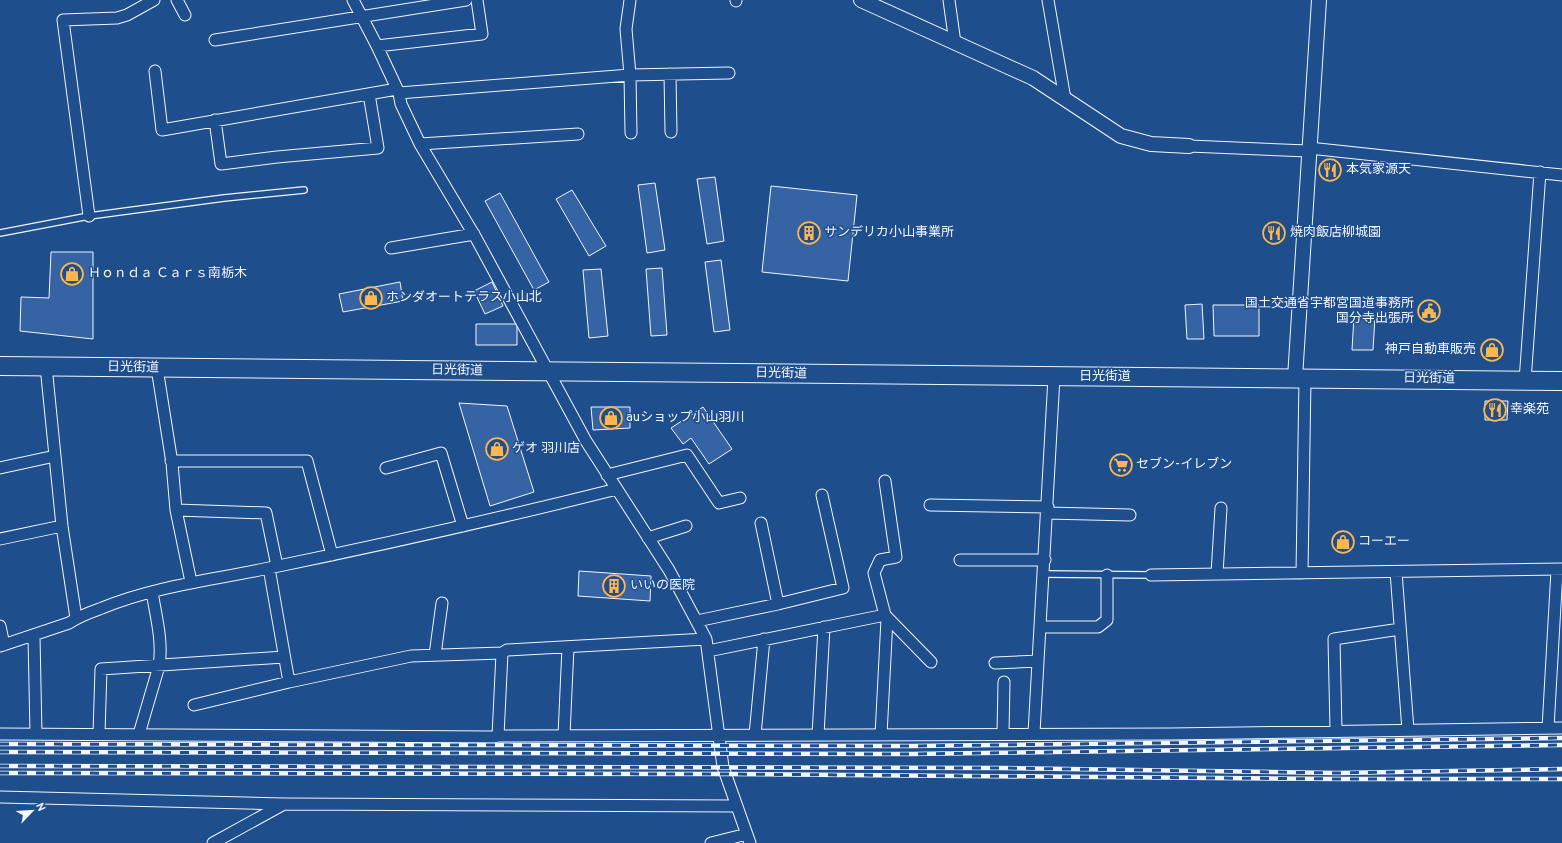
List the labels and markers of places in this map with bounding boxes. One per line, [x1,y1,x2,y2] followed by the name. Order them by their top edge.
[1317,157,1343,183] restaurant icon: 本気家源天
[1346,161,1411,178] place label: 本気家源天
[796,220,822,246] building icon: サンデリカ小山事業所
[1261,220,1287,246] restaurant icon: 焼肉飯店柳城園
[824,225,954,241] place label: サンデリカ小山事業所
[1290,225,1381,241] place label: 焼肉飯店柳城園
[59,261,85,287] shop icon: Ｈｏｎｄａ Ｃａｒｓ南栃木
[88,266,247,282] place label: Ｈｏｎｄａ Ｃａｒｓ南栃木
[358,285,384,311] shop icon: ホンダオートテラス小山北
[386,289,542,306] place label: ホンダオートテラス小山北
[1245,296,1414,327] place label: 国土交通省宇都宮国道事務所 国分寺出張所
[1416,298,1442,324] public building icon: 国土交通省宇都宮国道事務所 国分寺出張所
[1479,337,1505,363] shop icon: 神戸自動車販売
[1385,342,1476,358] place label: 神戸自動車販売
[1482,397,1508,423] restaurant icon: 幸楽苑
[1510,401,1549,418] place label: 幸楽苑
[598,405,624,431] shop icon: auショップ小山羽川
[626,410,744,426] place label: auショップ小山羽川
[484,436,510,462] shop icon: ゲオ 羽川店
[512,441,580,457] place label: ゲオ 羽川店
[1108,452,1134,478] supermarket icon: セブン-イレブン
[1136,456,1232,473] place label: セブン-イレブン
[1330,529,1356,555] shop icon: コーエー
[1358,534,1410,550] place label: コーエー
[601,573,627,599] building icon: いいの医院
[630,578,695,594] place label: いいの医院

